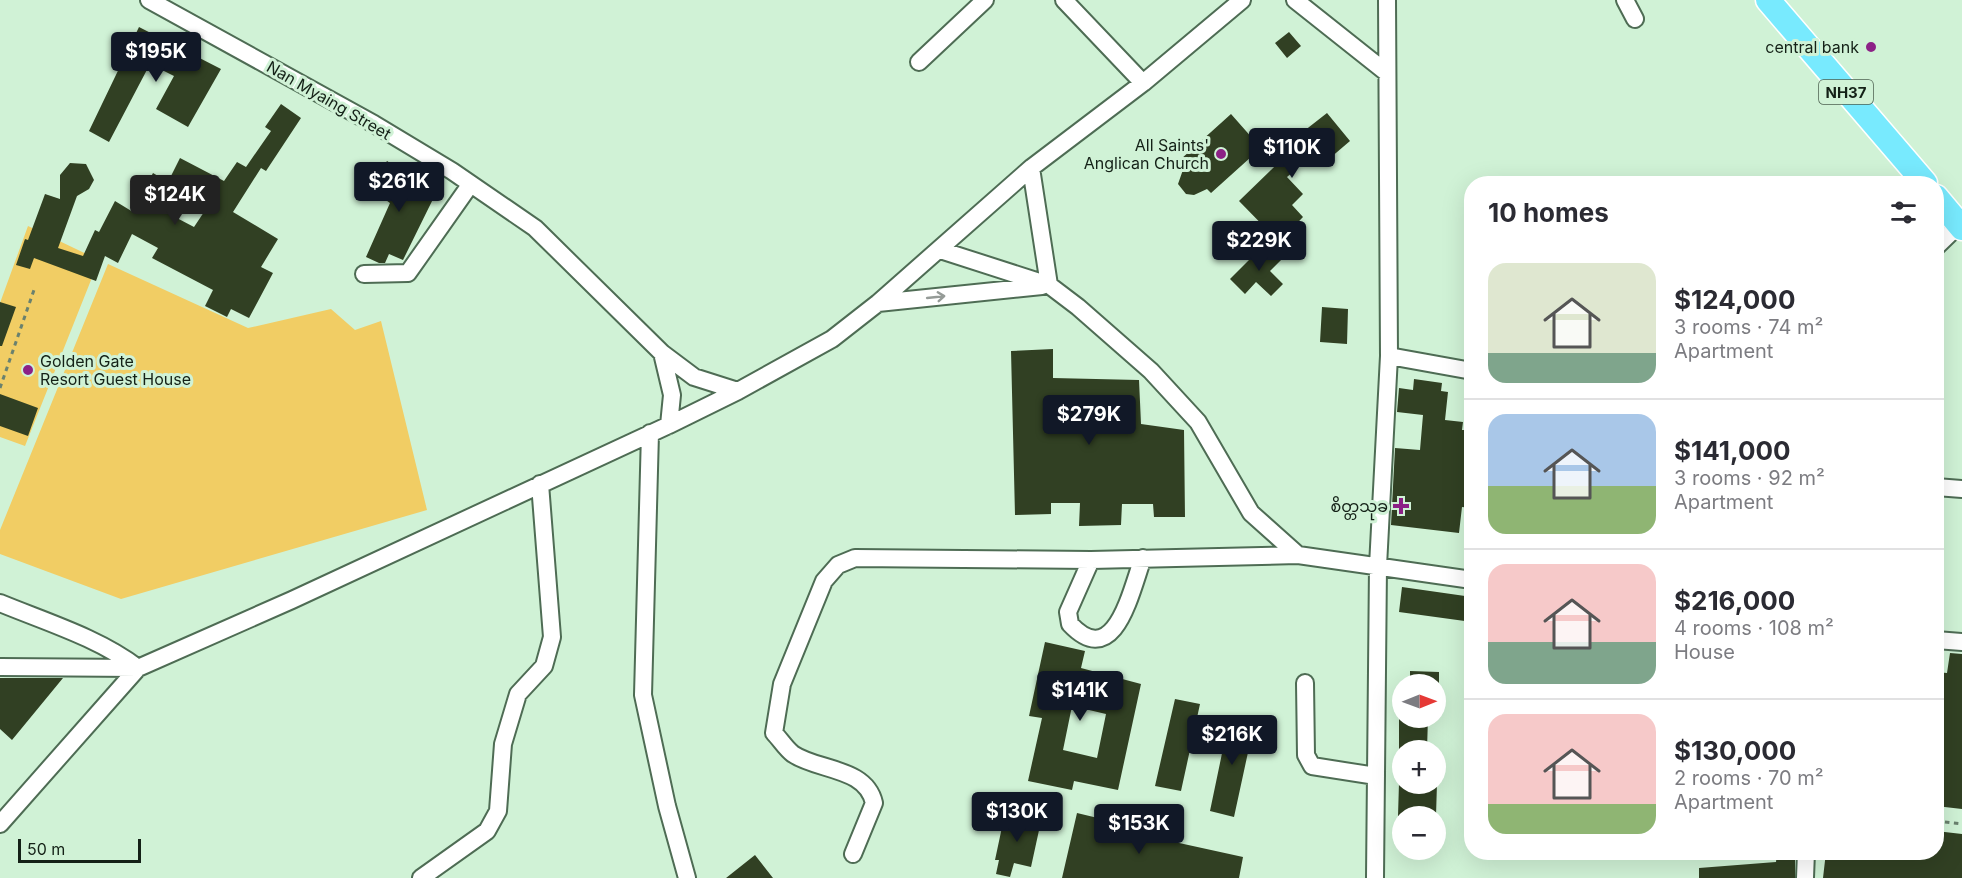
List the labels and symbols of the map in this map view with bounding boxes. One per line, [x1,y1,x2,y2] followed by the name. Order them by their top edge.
[114,32,198,83] pin: $195K
[1765,37,1859,57] place label: central bank
[1864,40,1878,54] marker: central bank
[263,56,395,144] street label: Nan Myaing Street
[1819,80,1873,104] road number: NH37
[1250,128,1334,179] pin: $110K
[1084,135,1209,173] place label: All Saints' Anglican Church
[1214,147,1228,161] marker: All Saints' Anglican Church
[357,162,441,213] pin: $261K
[133,175,217,226] pin: $124K
[1217,221,1301,272] pin: $229K
[926,291,946,302] one-way arrow
[40,351,191,389] place label: Golden Gate Resort Guest House
[21,363,35,377] marker: Golden Gate Resort Guest House
[1047,395,1131,446] pin: $279K
[1330,496,1388,521] place label: စိတ္တသုခ
[1392,497,1410,515] marker: စိတ္တသုခ
[1038,671,1122,722] pin: $141K
[1392,674,1446,728] north arrow
[1190,715,1274,766] pin: $216K
[975,792,1059,843] pin: $130K
[1097,804,1181,855] pin: $153K
[18,836,141,864] scale bar

